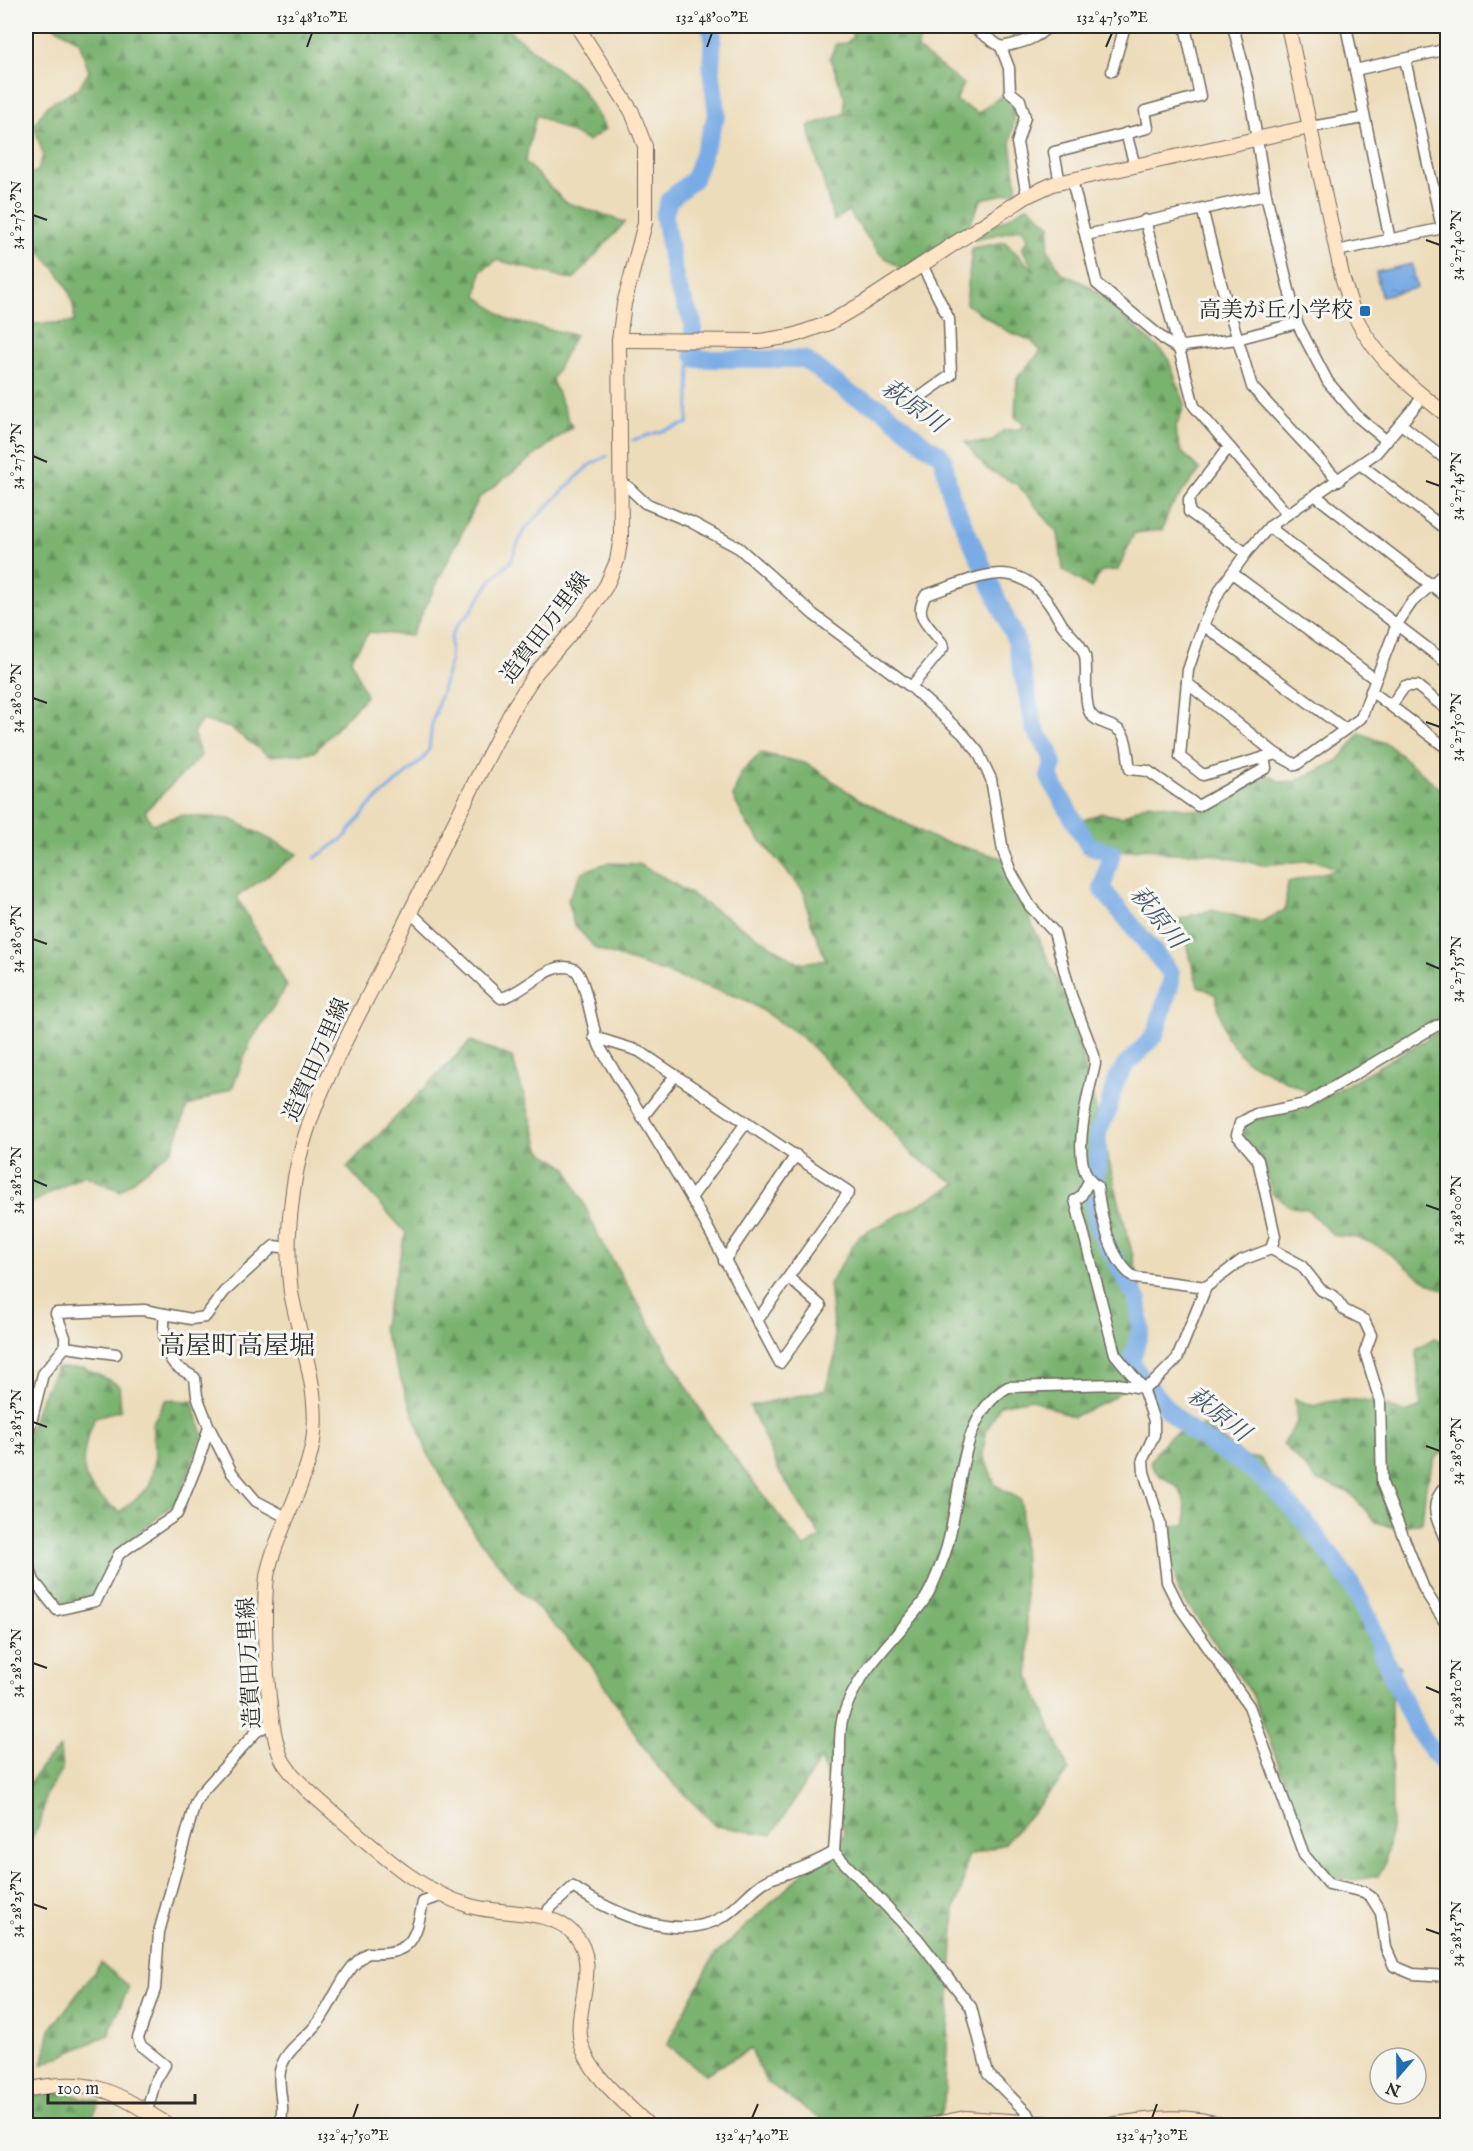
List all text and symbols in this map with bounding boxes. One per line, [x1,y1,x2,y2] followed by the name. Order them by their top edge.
[276,8,348,27] text: 132°48'10"E
[676,8,748,27] text: 132°48'00"E
[1076,8,1148,27] text: 132°47'50"E
[7,181,26,249] text: 34°27'50"N
[1447,210,1466,280] text: 34°27'40"N
[1199,297,1353,325] place label: 高美が丘小学校
[1358,304,1372,318] marker: 高美が丘小学校
[875,373,954,442] water label: 萩原川
[7,422,26,490] text: 34°27'55"N
[1447,452,1466,520] text: 34°27'45"N
[495,567,597,689] street label: 造賀田万里線
[7,663,26,733] text: 34°28'00"N
[1447,693,1466,761] text: 34°27'50"N
[1122,880,1194,958] water label: 萩原川
[7,905,26,973] text: 34°28'05"N
[1447,935,1466,1003] text: 34°27'55"N
[277,994,357,1126] street label: 造賀田万里線
[7,1146,26,1214] text: 34°28'10"N
[1447,1175,1466,1245] text: 34°28'00"N
[159,1330,315,1363] district label: 高屋町高屋堀
[1180,1381,1258,1451] water label: 萩原川
[7,1389,26,1455] text: 34°28'15"N
[1447,1417,1466,1485] text: 34°28'05"N
[233,1596,267,1730] street label: 造賀田万里線
[7,1628,26,1698] text: 34°28'20"N
[1447,1659,1466,1727] text: 34°28'10"N
[7,1870,26,1938] text: 34°28'25"N
[1447,1901,1466,1967] text: 34°28'15"N
[1368,2046,1428,2106] north arrow
[48,2067,195,2105] scale bar
[1383,2076,1404,2100] text: N
[57,2078,99,2101] text: 100 m
[317,2126,389,2145] text: 132°47'50"E
[715,2126,789,2145] text: 132°47'40"E
[1116,2126,1188,2145] text: 132°47'30"E

